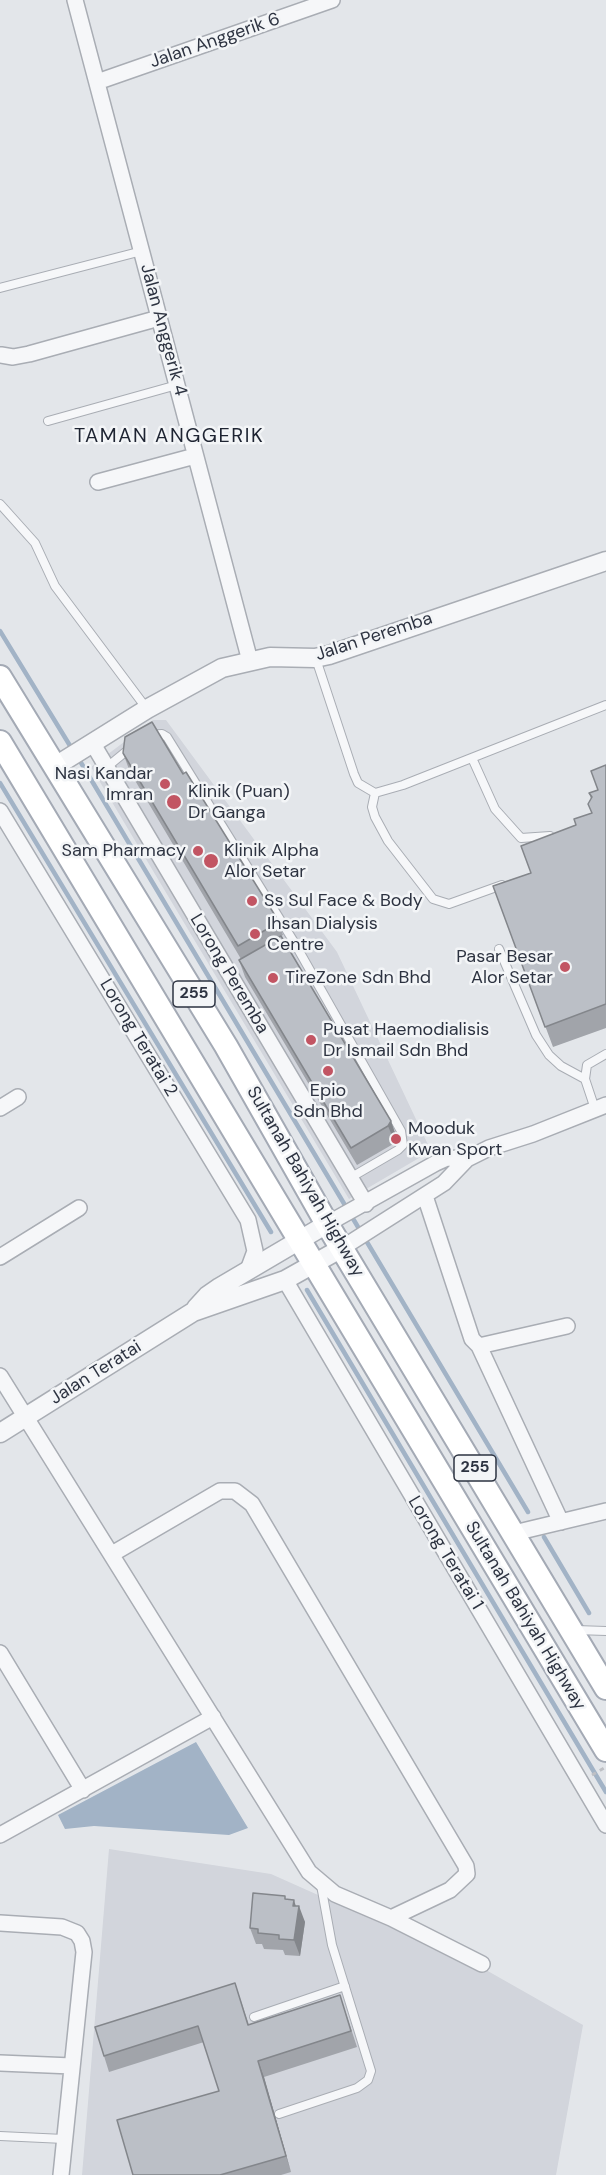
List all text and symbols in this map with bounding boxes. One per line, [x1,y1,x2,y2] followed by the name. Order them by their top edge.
[147,9,283,73] street label: Jalan Anggerik 6
[135,262,191,398] street label: Jalan Anggerik 4
[74,425,264,449] district label: TAMAN ANGGERIK
[313,608,435,666] street label: Jalan Peremba
[55,763,153,806] place label: Nasi Kandar Imran
[158,777,172,791] marker: Nasi Kandar Imran
[188,781,290,824] place label: Klinik (Puan) Dr Ganga
[165,793,183,811] marker: Klinik (Puan) Dr Ganga
[62,840,186,862] place label: Sam Pharmacy
[224,840,319,882] place label: Klinik Alpha Alor Setar
[191,844,205,858] marker: Sam Pharmacy
[202,852,220,870] marker: Klinik Alpha Alor Setar
[264,890,423,912] place label: Ss Sul Face & Body
[245,894,259,908] marker: Ss Sul Face & Body
[185,910,273,1038] street label: Lorong Peremba
[267,913,378,956] place label: Ihsan Dialysis Centre
[248,927,262,941] marker: Ihsan Dialysis Centre
[456,946,553,988] place label: Pasar Besar Alor Setar
[558,960,572,974] marker: Pasar Besar Alor Setar
[285,967,431,989] place label: TireZone Sdn Bhd
[266,971,280,985] marker: TireZone Sdn Bhd
[94,975,182,1101] street label: Lorong Teratai 2
[173,981,215,1007] road number: 255
[323,1019,489,1062] place label: Pusat Haemodialisis Dr Ismail Sdn Bhd
[304,1033,318,1047] marker: Pusat Haemodialisis Dr Ismail Sdn Bhd
[321,1064,335,1078] marker: Epio Sdn Bhd
[293,1080,363,1122] place label: Epio Sdn Bhd
[242,1083,368,1281] street label: Sultanah Bahiyah Highway
[408,1118,502,1160] place label: Mooduk Kwan Sport
[389,1132,403,1146] marker: Mooduk Kwan Sport
[46,1336,146,1410] street label: Jalan Teratai
[454,1455,496,1481] road number: 255
[403,1492,487,1614] street label: Lorong Teratai 1
[460,1518,590,1714] street label: Sultanah Bahiyah Highway

